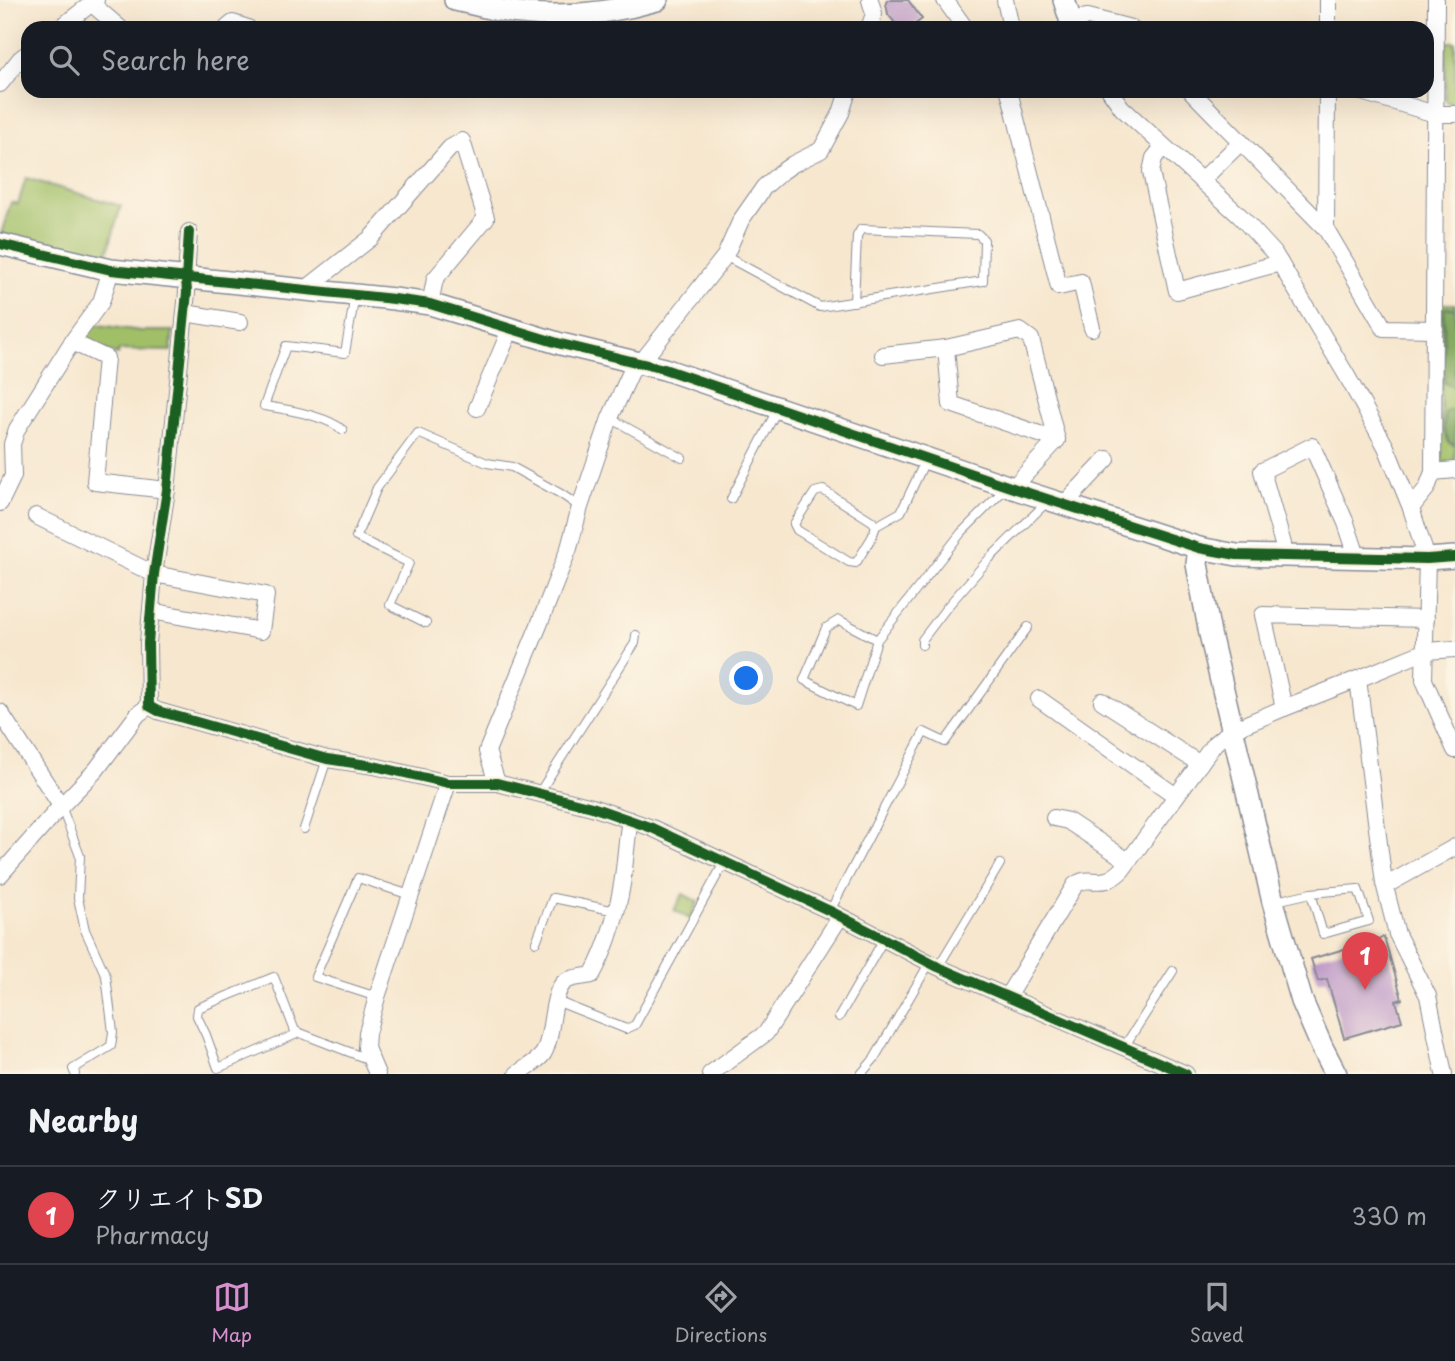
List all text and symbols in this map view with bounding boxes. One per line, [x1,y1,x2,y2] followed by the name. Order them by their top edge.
[21,21,1434,98] search box
[101,40,250,79] text: Search here
[45,41,83,79] icon: search
[729,661,763,695] your location
[1342,932,1388,990] pin: 1
[28,1097,138,1142] text: Nearby
[95,1178,263,1217] text: クリエイトSD
[46,1198,57,1233] text: 1
[1351,1198,1427,1233] text: 330 m
[95,1217,209,1252] text: Pharmacy
[211,1278,252,1348] tab: Map
[675,1278,767,1348] tab: Directions
[1190,1278,1244,1348] tab: Saved

